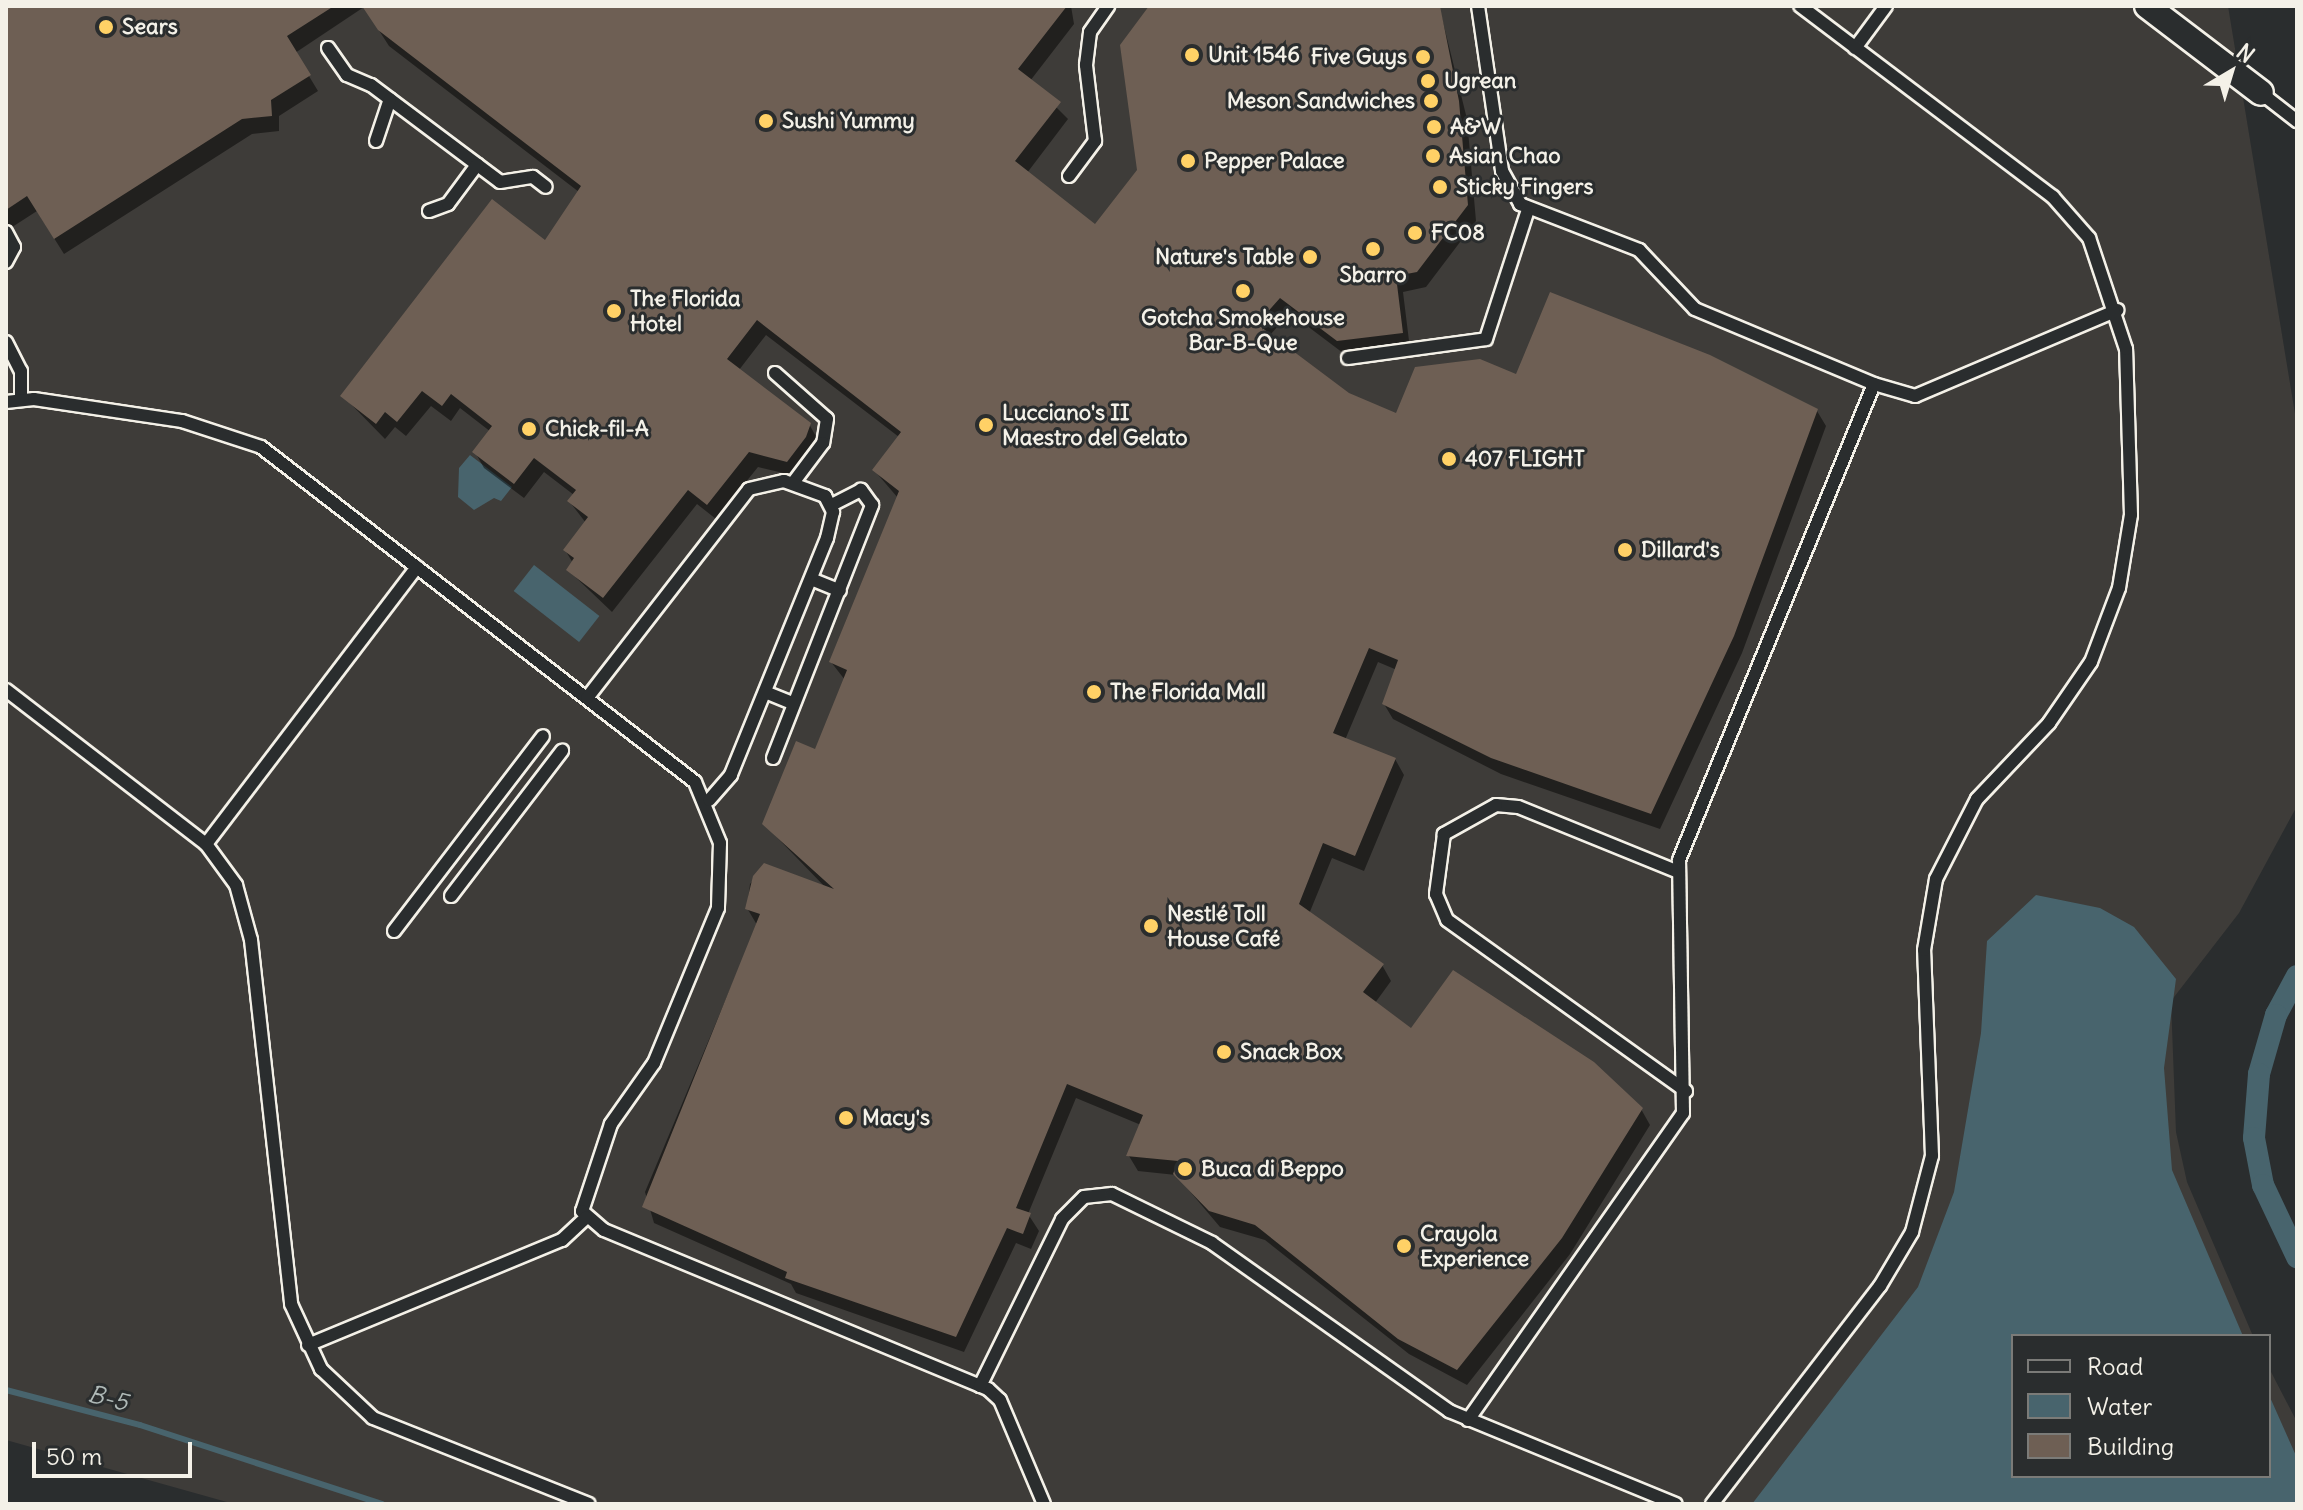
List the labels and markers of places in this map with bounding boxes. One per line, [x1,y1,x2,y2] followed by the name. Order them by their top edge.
[122,14,178,40] place label: Sears
[97,18,115,36] marker: Sears
[1208,42,1300,68] place label: Unit 1546
[1311,44,1407,70] place label: Five Guys
[1183,46,1201,64] marker: Unit 1546
[1414,48,1432,66] marker: Five Guys
[1444,68,1517,94] place label: Ugrean
[1419,72,1437,90] marker: Ugrean
[1227,88,1415,114] place label: Meson Sandwiches
[1422,92,1440,110] marker: Meson Sandwiches
[782,108,915,134] place label: Sushi Yummy
[757,112,775,130] marker: Sushi Yummy
[1450,114,1501,140] place label: A&W
[1425,118,1443,136] marker: A&W
[1449,143,1561,169] place label: Asian Chao
[1424,147,1442,165] marker: Asian Chao
[1204,148,1345,174] place label: Pepper Palace
[1179,152,1197,170] marker: Pepper Palace
[1456,174,1594,200] place label: Sticky Fingers
[1431,178,1449,196] marker: Sticky Fingers
[1431,220,1485,246] place label: FC08
[1406,224,1424,242] marker: FC08
[1364,240,1382,258] marker: Sbarro
[1155,244,1294,270] place label: Nature's Table
[1301,248,1319,266] marker: Nature's Table
[1339,262,1407,288] place label: Sbarro
[1234,282,1252,300] marker: Gotcha Smokehouse Bar-B-Que
[630,285,740,336] place label: The Florida Hotel
[605,302,623,320] marker: The Florida Hotel
[1141,304,1345,356] place label: Gotcha Smokehouse Bar-B-Que
[1002,399,1188,450] place label: Lucciano's II Maestro del Gelato
[545,416,649,442] place label: Chick-fil-A
[977,416,995,434] marker: Lucciano's II Maestro del Gelato
[520,420,538,438] marker: Chick-fil-A
[1465,446,1585,472] place label: 407 FLIGHT
[1440,450,1458,468] marker: 407 FLIGHT
[1641,537,1720,563] place label: Dillard's
[1616,541,1634,559] marker: Dillard's
[1110,679,1266,705] place label: The Florida Mall
[1085,683,1103,701] marker: The Florida Mall
[1167,900,1280,952] place label: Nestlé Toll House Café
[1142,917,1160,935] marker: Nestlé Toll House Café
[1240,1039,1342,1065] place label: Snack Box
[1215,1043,1233,1061] marker: Snack Box
[862,1105,930,1131] place label: Macy's
[837,1109,855,1127] marker: Macy's
[1201,1156,1344,1182] place label: Buca di Beppo
[1176,1160,1194,1178] marker: Buca di Beppo
[1420,1220,1529,1272] place label: Crayola Experience
[1395,1237,1413,1255] marker: Crayola Experience

